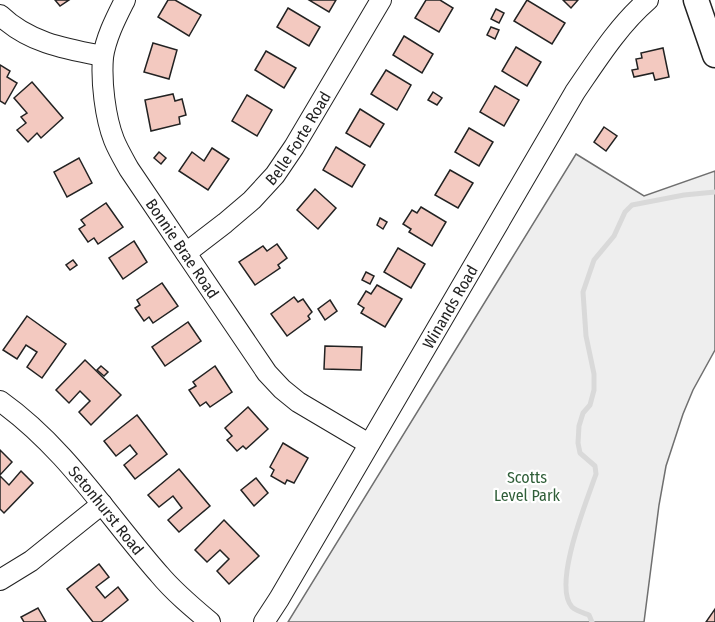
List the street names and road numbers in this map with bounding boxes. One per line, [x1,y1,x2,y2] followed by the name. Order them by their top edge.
[261,88,334,189] street label: Belle Forte Road
[142,195,223,302] street label: Bonnie Brae Road
[418,262,481,352] street label: Winands Road
[65,462,148,558] street label: Setonhurst Road

